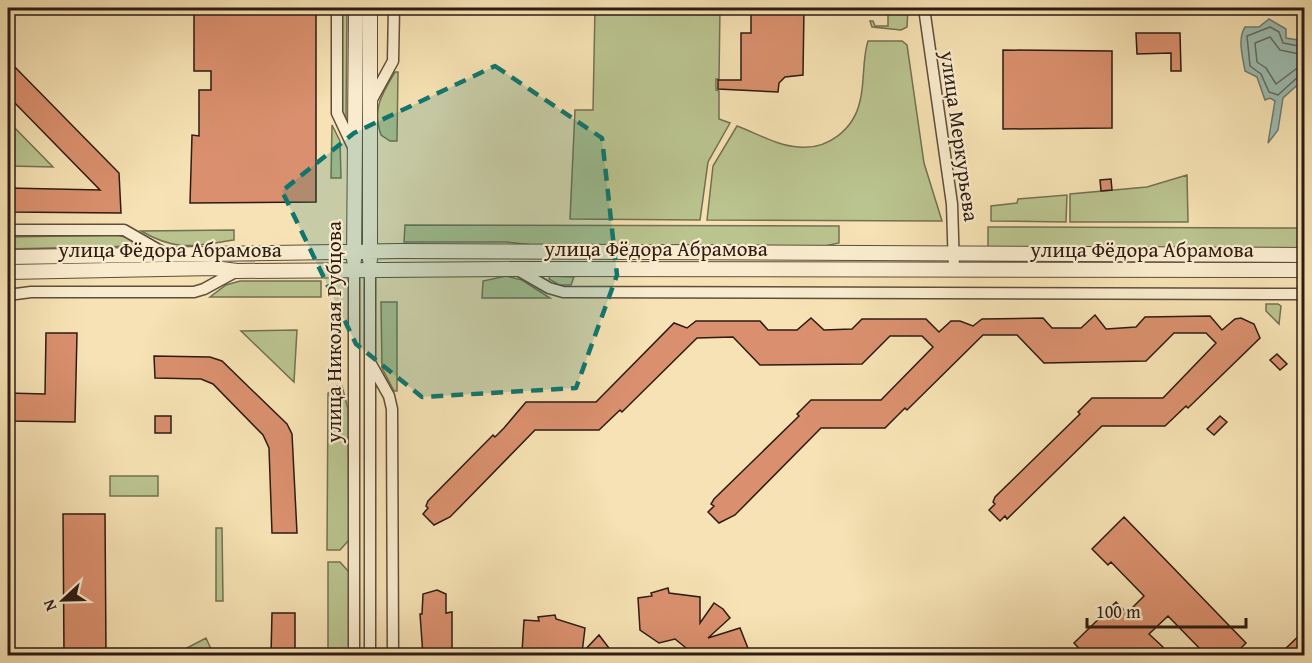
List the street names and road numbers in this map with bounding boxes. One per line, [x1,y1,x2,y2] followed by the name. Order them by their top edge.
[933,48,987,223] street label: улица Меркурьева
[318,221,349,444] street label: улица Николая Рубцова
[543,233,768,264] street label: улица Фёдора Абрамова
[57,234,282,265] street label: улица Фёдора Абрамова
[1029,234,1254,265] street label: улица Фёдора Абрамова

